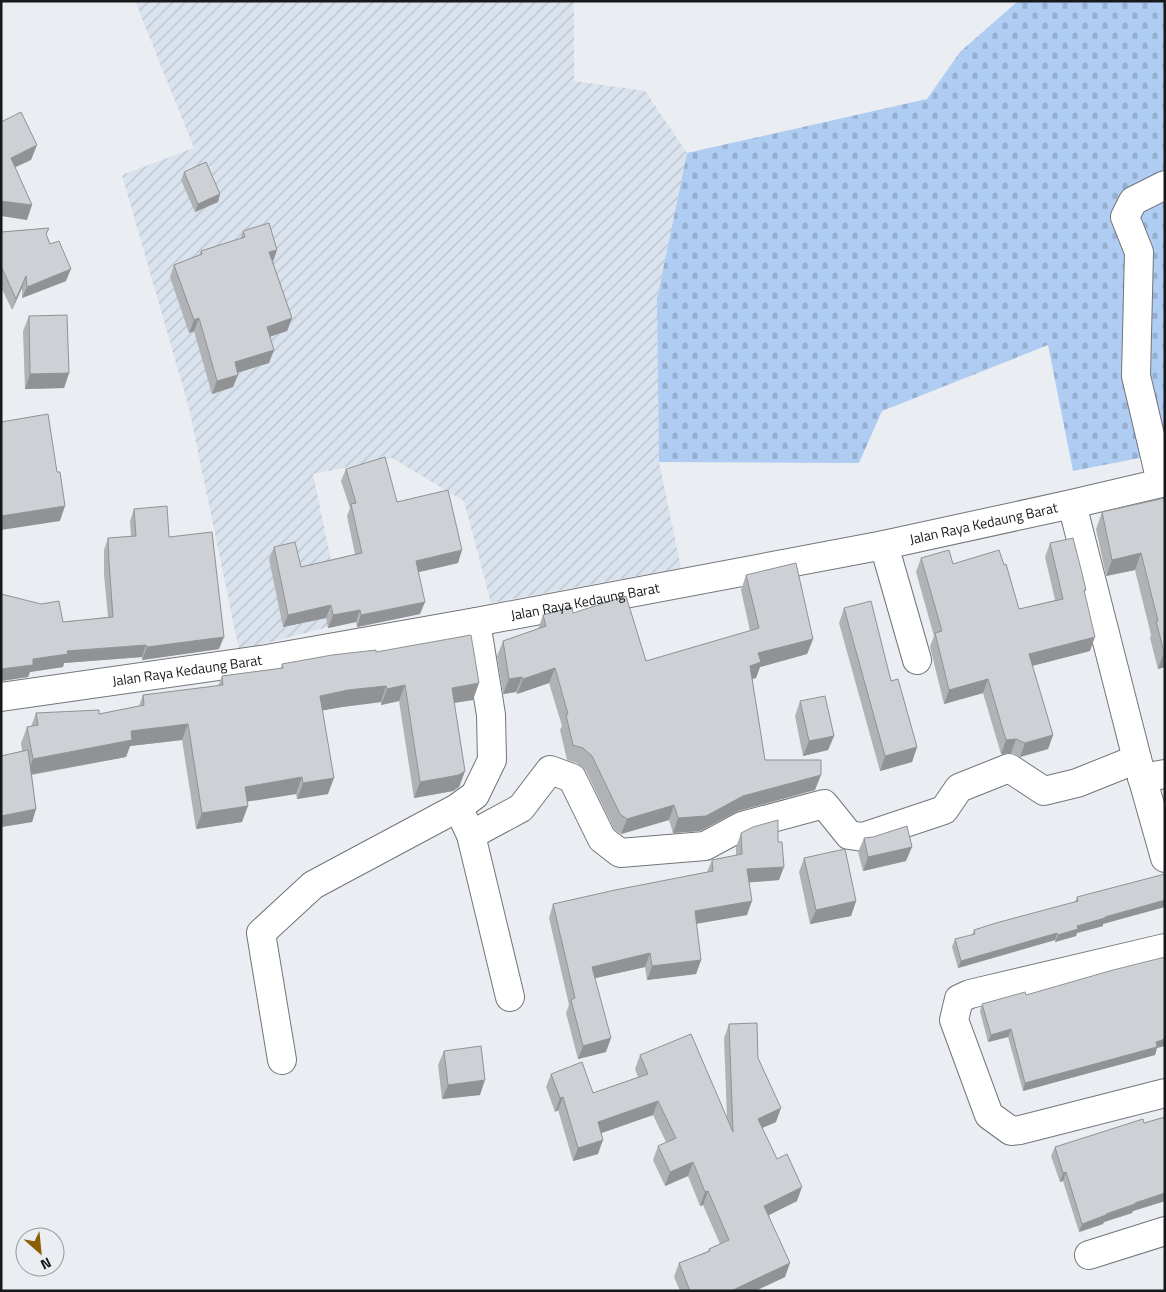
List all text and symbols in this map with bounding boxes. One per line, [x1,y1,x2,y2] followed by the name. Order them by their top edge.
[907,496,1060,549] street label: Jalan Raya Kedaung Barat
[509,577,661,625] street label: Jalan Raya Kedaung Barat
[111,649,263,691] street label: Jalan Raya Kedaung Barat
[15,1227,65,1277] north arrow
[37,1252,55,1276] text: N

